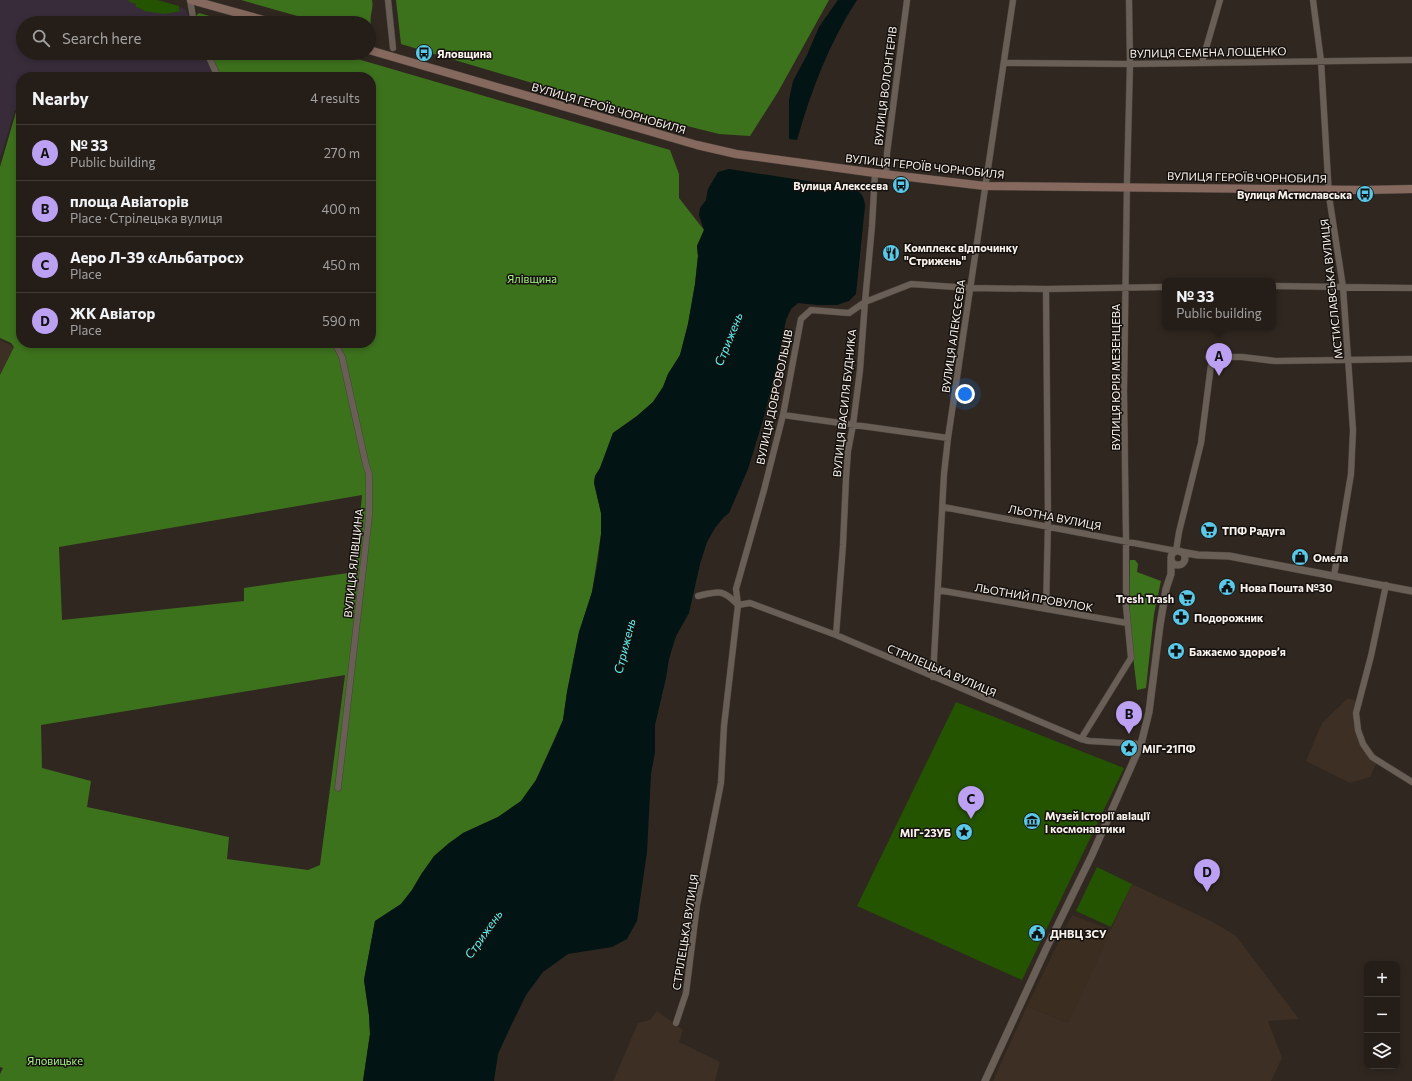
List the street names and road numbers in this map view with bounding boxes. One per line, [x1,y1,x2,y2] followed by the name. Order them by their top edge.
[871,26,899,146] street label: ВУЛИЦЯ ВОЛОНТЕРІВ
[1130,44,1286,60] street label: ВУЛИЦЯ СЕМЕНА ЛОЩЕНКО
[530,79,688,136] street label: ВУЛИЦЯ ГЕРОЇВ ЧОРНОБИЛЯ
[845,150,1005,181] street label: ВУЛИЦЯ ГЕРОЇВ ЧОРНОБИЛЯ
[1167,168,1327,185] street label: ВУЛИЦЯ ГЕРОЇВ ЧОРНОБИЛЯ
[1317,218,1345,360] street label: МСТИСЛАВСЬКА ВУЛИЦЯ
[939,278,967,394] street label: ВУЛИЦЯ АЛЕКСЄЄВА
[1109,303,1122,450] street label: ВУЛИЦЯ ЮРІЯ МЕЗЕНЦЕВА
[753,328,795,466] street label: ВУЛИЦЯ ДОБРОВОЛЬЦІВ
[830,328,858,478] street label: ВУЛИЦЯ ВАСИЛЯ БУДНИКА
[1007,502,1103,532] street label: ЛЬОТНА ВУЛИЦЯ
[341,507,365,618] street label: ВУЛИЦЯ ЯЛІВЩИНА
[974,579,1095,614] street label: ЛЬОТНИЙ ПРОВУЛОК
[885,641,999,699] street label: СТРІЛЕЦЬКА ВУЛИЦЯ
[669,873,701,991] street label: СТРІЛЕЦЬКА ВУЛИЦЯ

